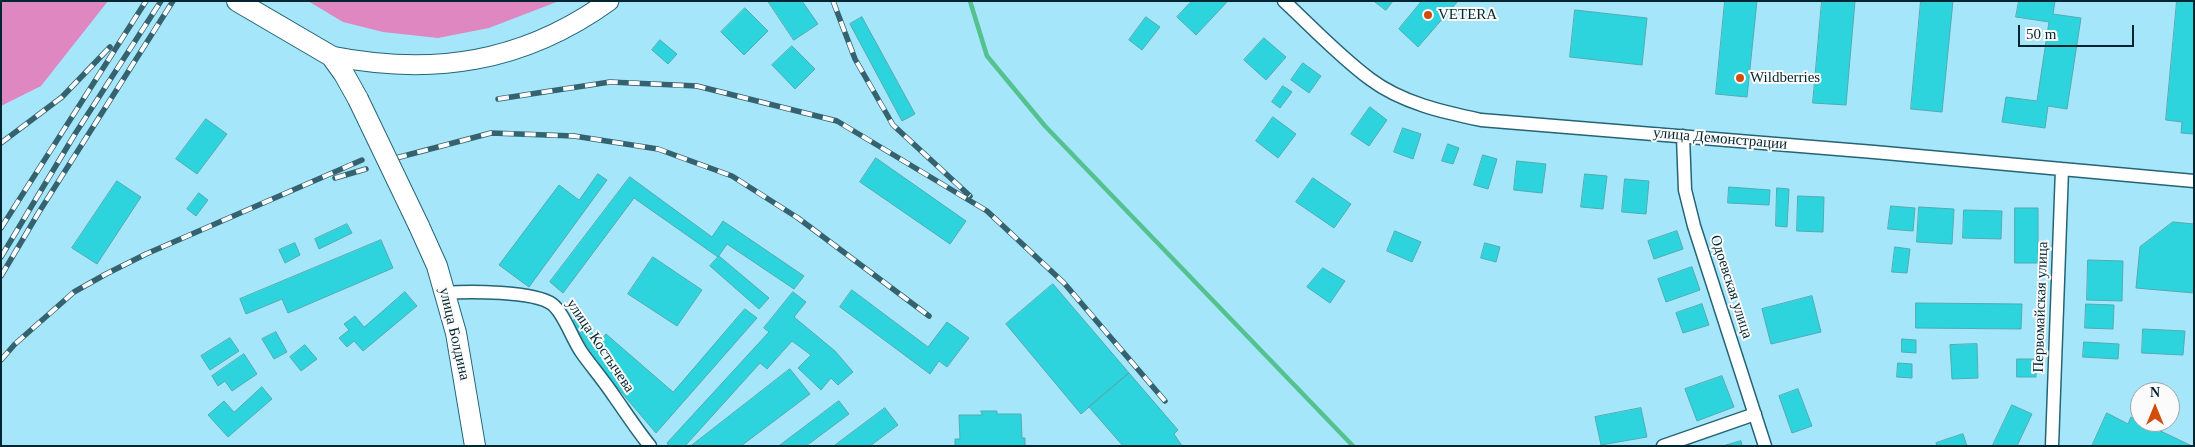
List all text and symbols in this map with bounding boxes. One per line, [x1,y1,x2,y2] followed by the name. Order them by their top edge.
[1438,6,1497,24] place label: VETERA
[1422,9,1434,21] marker: VETERA
[2020,15,2136,47] scale bar
[2026,26,2056,42] text: 50 m
[1750,69,1820,87] place label: Wildberries
[1734,72,1746,84] marker: Wildberries
[1652,124,1788,154] street label: улица Демонстрации
[1706,233,1756,341] street label: Одоевская улица
[2030,241,2052,373] street label: Первомайская улица
[435,286,473,382] street label: улица Болдина
[562,296,638,396] street label: улица Костычева
[2130,382,2180,432] north arrow
[2150,385,2160,400] text: N

